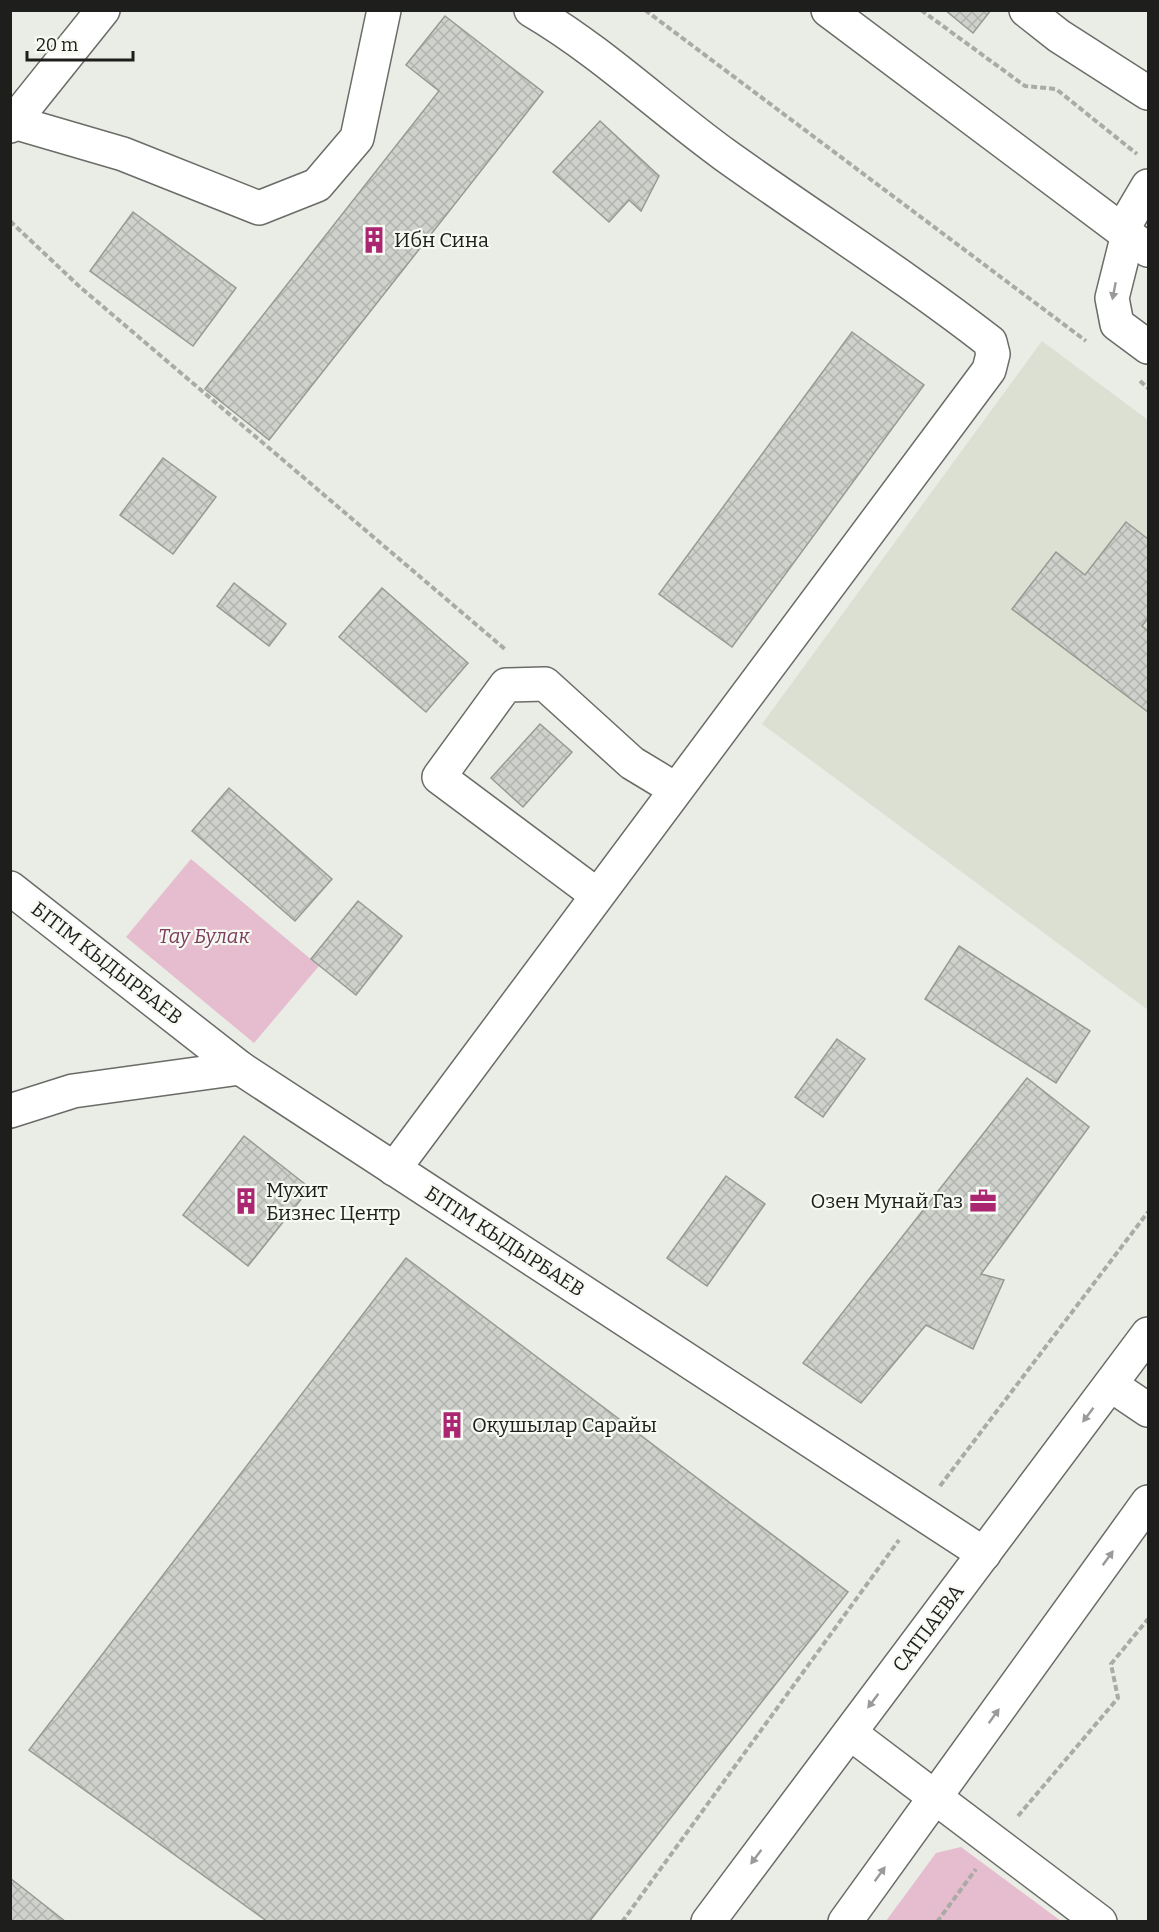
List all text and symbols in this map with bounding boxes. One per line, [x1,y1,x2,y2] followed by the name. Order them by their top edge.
[27,24,134,62] scale bar
[36,34,78,56] text: 20 m
[359,225,389,255] building icon: Ибн Сина
[394,228,489,252] place label: Ибн Сина
[1109,282,1118,301] one-way arrow
[27,897,187,1029] street label: БIТIМ КЫДЫРБАЕВ
[158,924,250,948] park label: Тау Булак
[266,1178,401,1225] place label: Мухит Бизнес Центр
[421,1181,589,1301] street label: БIТIМ КЫДЫРБАЕВ
[231,1186,261,1216] building icon: Мухит Бизнес Центр
[968,1186,998,1216] office icon: Озен Мунай Газ
[811,1189,963,1213] place label: Озен Мунай Газ
[1083,1407,1095,1422] one-way arrow
[437,1410,467,1440] building icon: Оқушылар Сарайы
[472,1413,657,1437] place label: Оқушылар Сарайы
[1102,1550,1114,1566] one-way arrow
[887,1579,969,1676] street label: САТПАЕВА
[868,1694,880,1709] one-way arrow
[988,1709,1000,1725] one-way arrow
[750,1849,762,1865] one-way arrow
[874,1867,886,1883] one-way arrow

